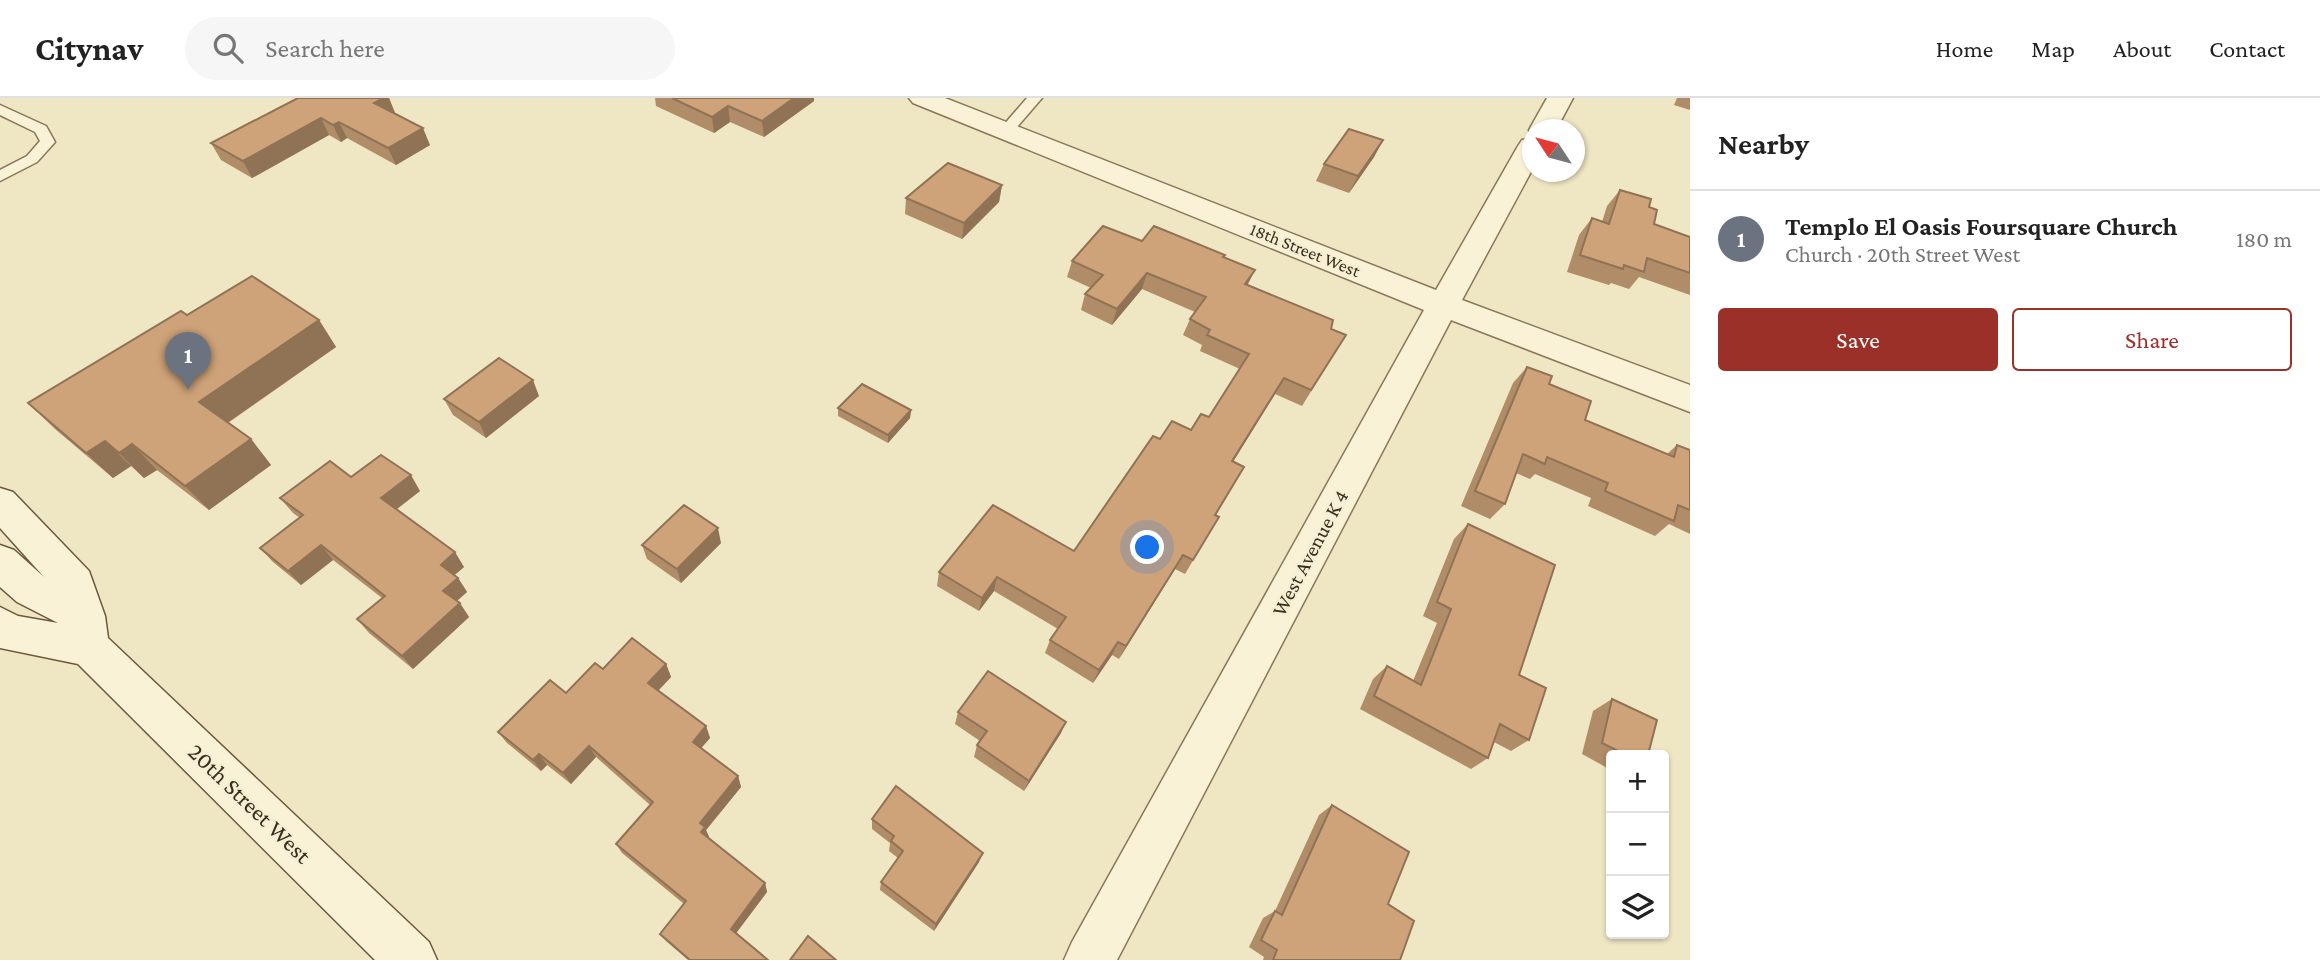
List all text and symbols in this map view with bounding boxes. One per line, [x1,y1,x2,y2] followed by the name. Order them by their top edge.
[185,17,675,80] search box
[209,29,247,67] icon: search
[35,30,143,67] text: Citynav
[265,34,385,63] text: Search here
[1936,35,1993,62] text: Home
[2031,35,2075,62] text: Map
[2113,35,2171,62] text: About
[2209,35,2285,62] text: Contact
[1522,119,1585,182] north arrow
[1718,127,1809,160] text: Nearby
[1785,212,2177,241] text: Templo El Oasis Foursquare Church
[1247,219,1364,282] street label: 18th Street West
[1737,226,1745,252] text: 1
[2236,226,2292,252] text: 180 m
[1785,241,2020,267] text: Church · 20th Street West
[1718,308,1998,371] button: Save
[2012,308,2292,371] button: Share
[165,332,211,390] pin: 1
[1267,486,1353,620] street label: West Avenue K 4
[1130,530,1164,564] your location
[183,738,318,869] street label: 20th Street West
[1606,750,1669,939] map controls
[1606,750,1669,813] button: +
[1606,813,1669,876] button: −
[1606,876,1669,939] button: layers

